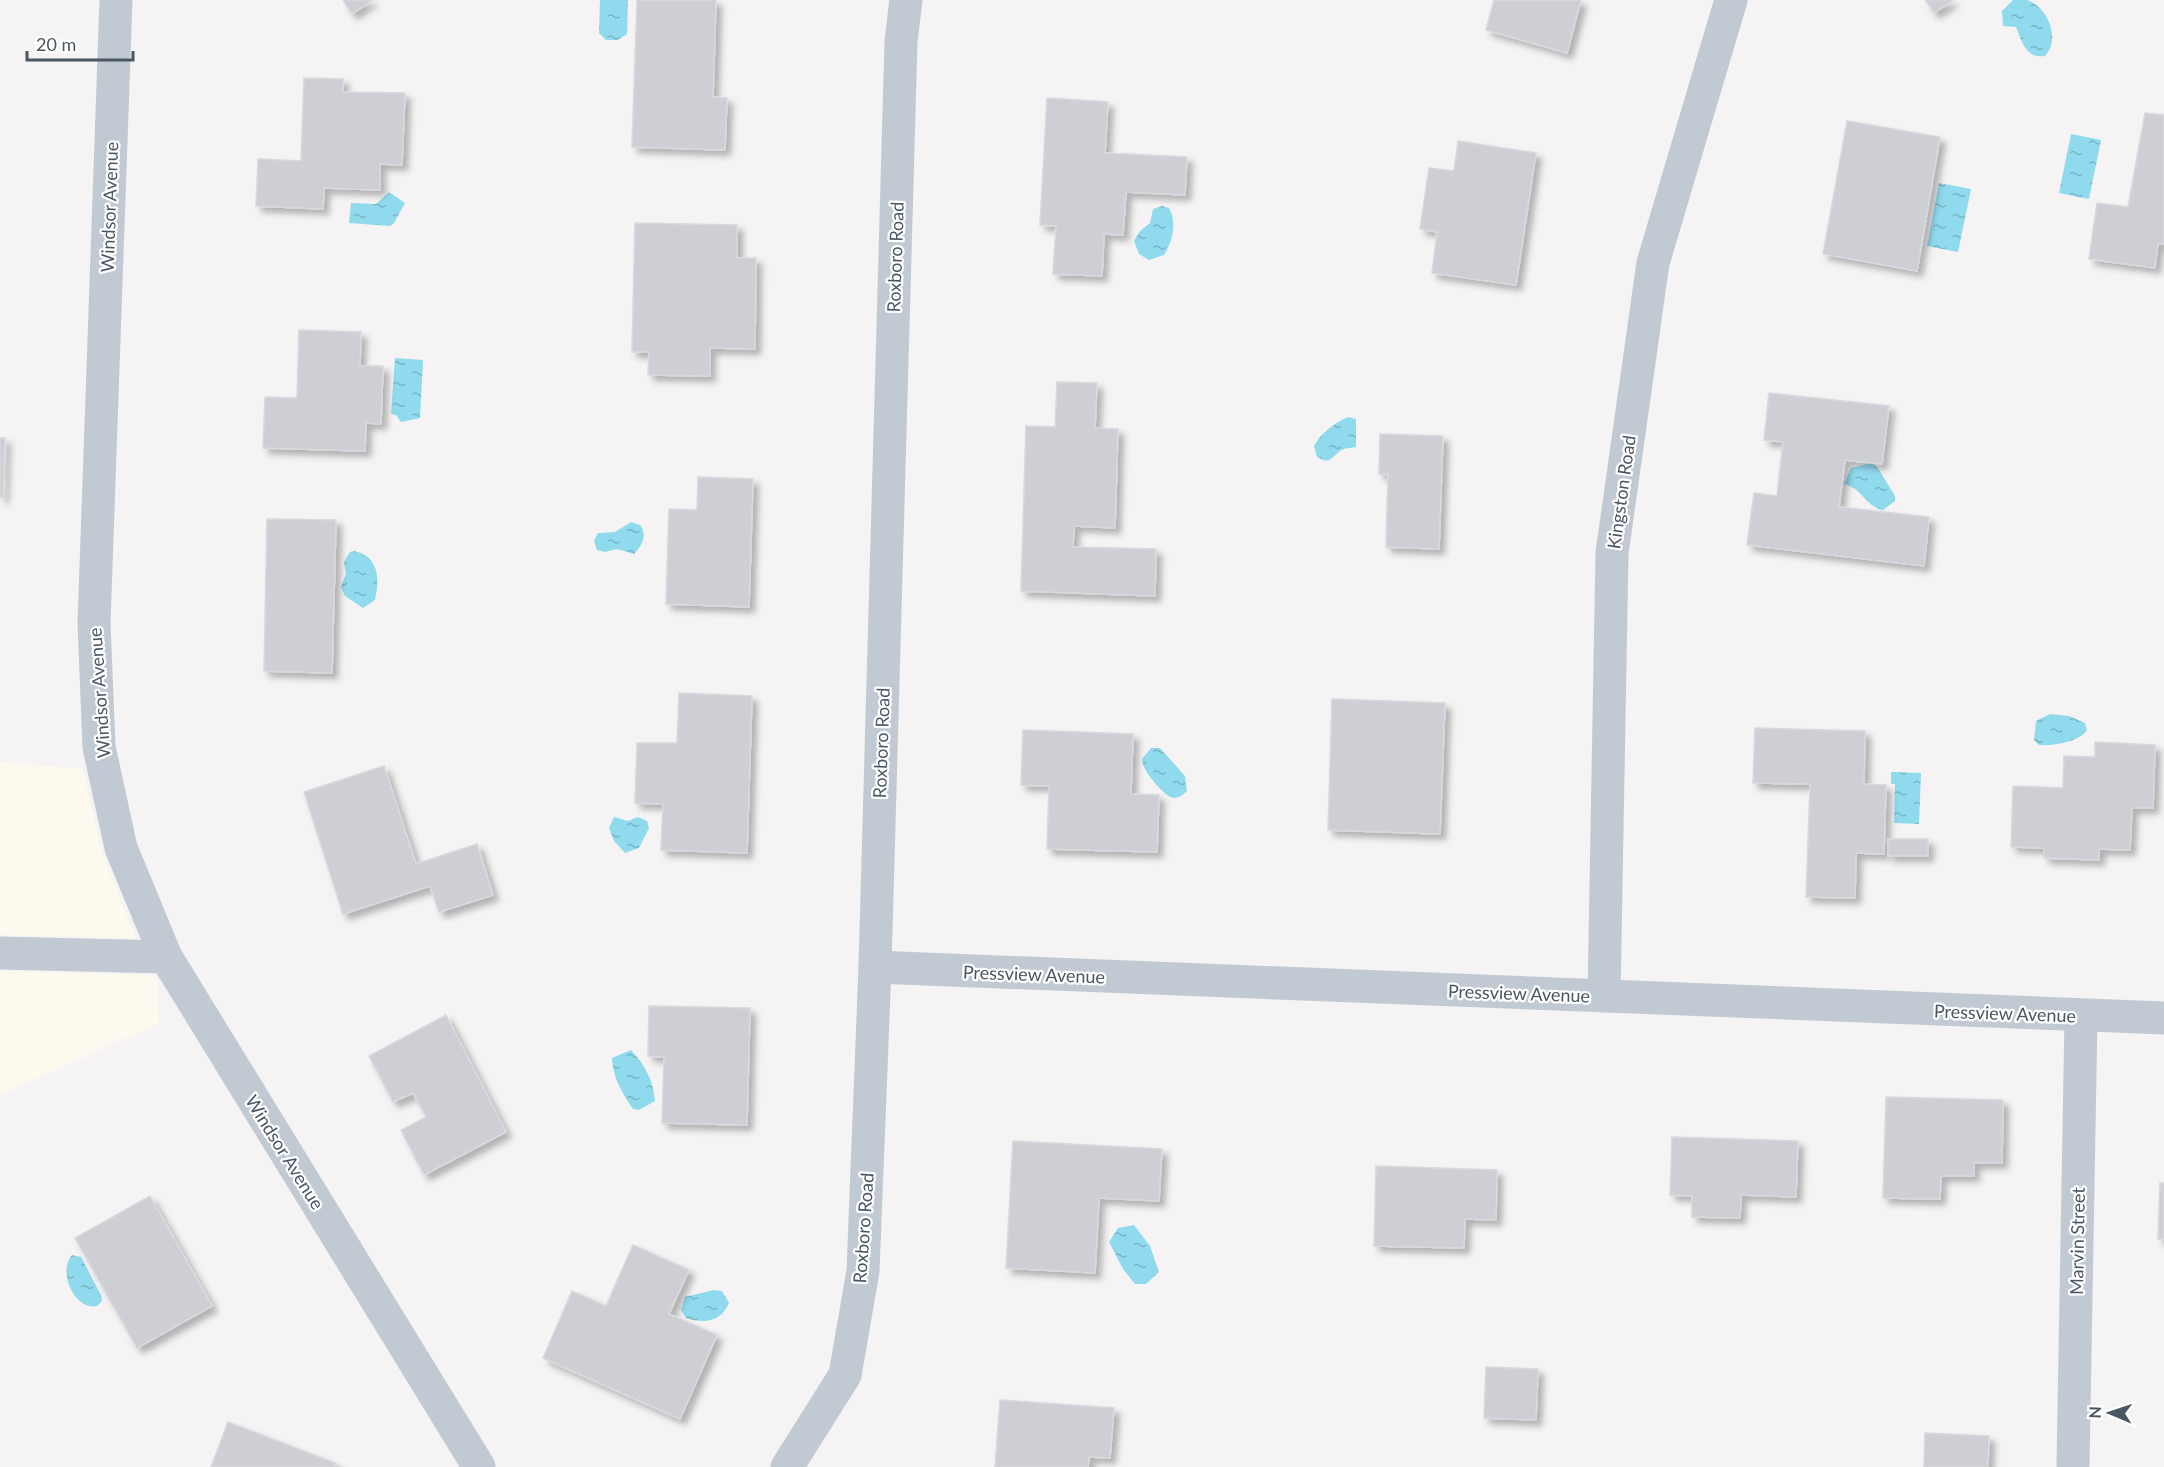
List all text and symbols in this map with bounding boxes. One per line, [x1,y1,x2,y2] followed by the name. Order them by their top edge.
[27,24,134,62] scale bar
[36,33,76,55] text: 20 m
[96,141,122,273] street label: Windsor Avenue
[882,201,908,313] street label: Roxboro Road
[1602,434,1640,550] street label: Kingston Road
[83,627,115,759] street label: Windsor Avenue
[868,687,894,799] street label: Roxboro Road
[963,961,1105,987] street label: Pressview Avenue
[1448,980,1590,1006] street label: Pressview Avenue
[1934,1000,2076,1026] street label: Pressview Avenue
[241,1091,329,1213] street label: Windsor Avenue
[848,1172,878,1284] street label: Roxboro Road
[2065,1186,2089,1295] street label: Marvin Street
[2080,1383,2140,1443] north arrow
[2085,1406,2104,1419] text: N

